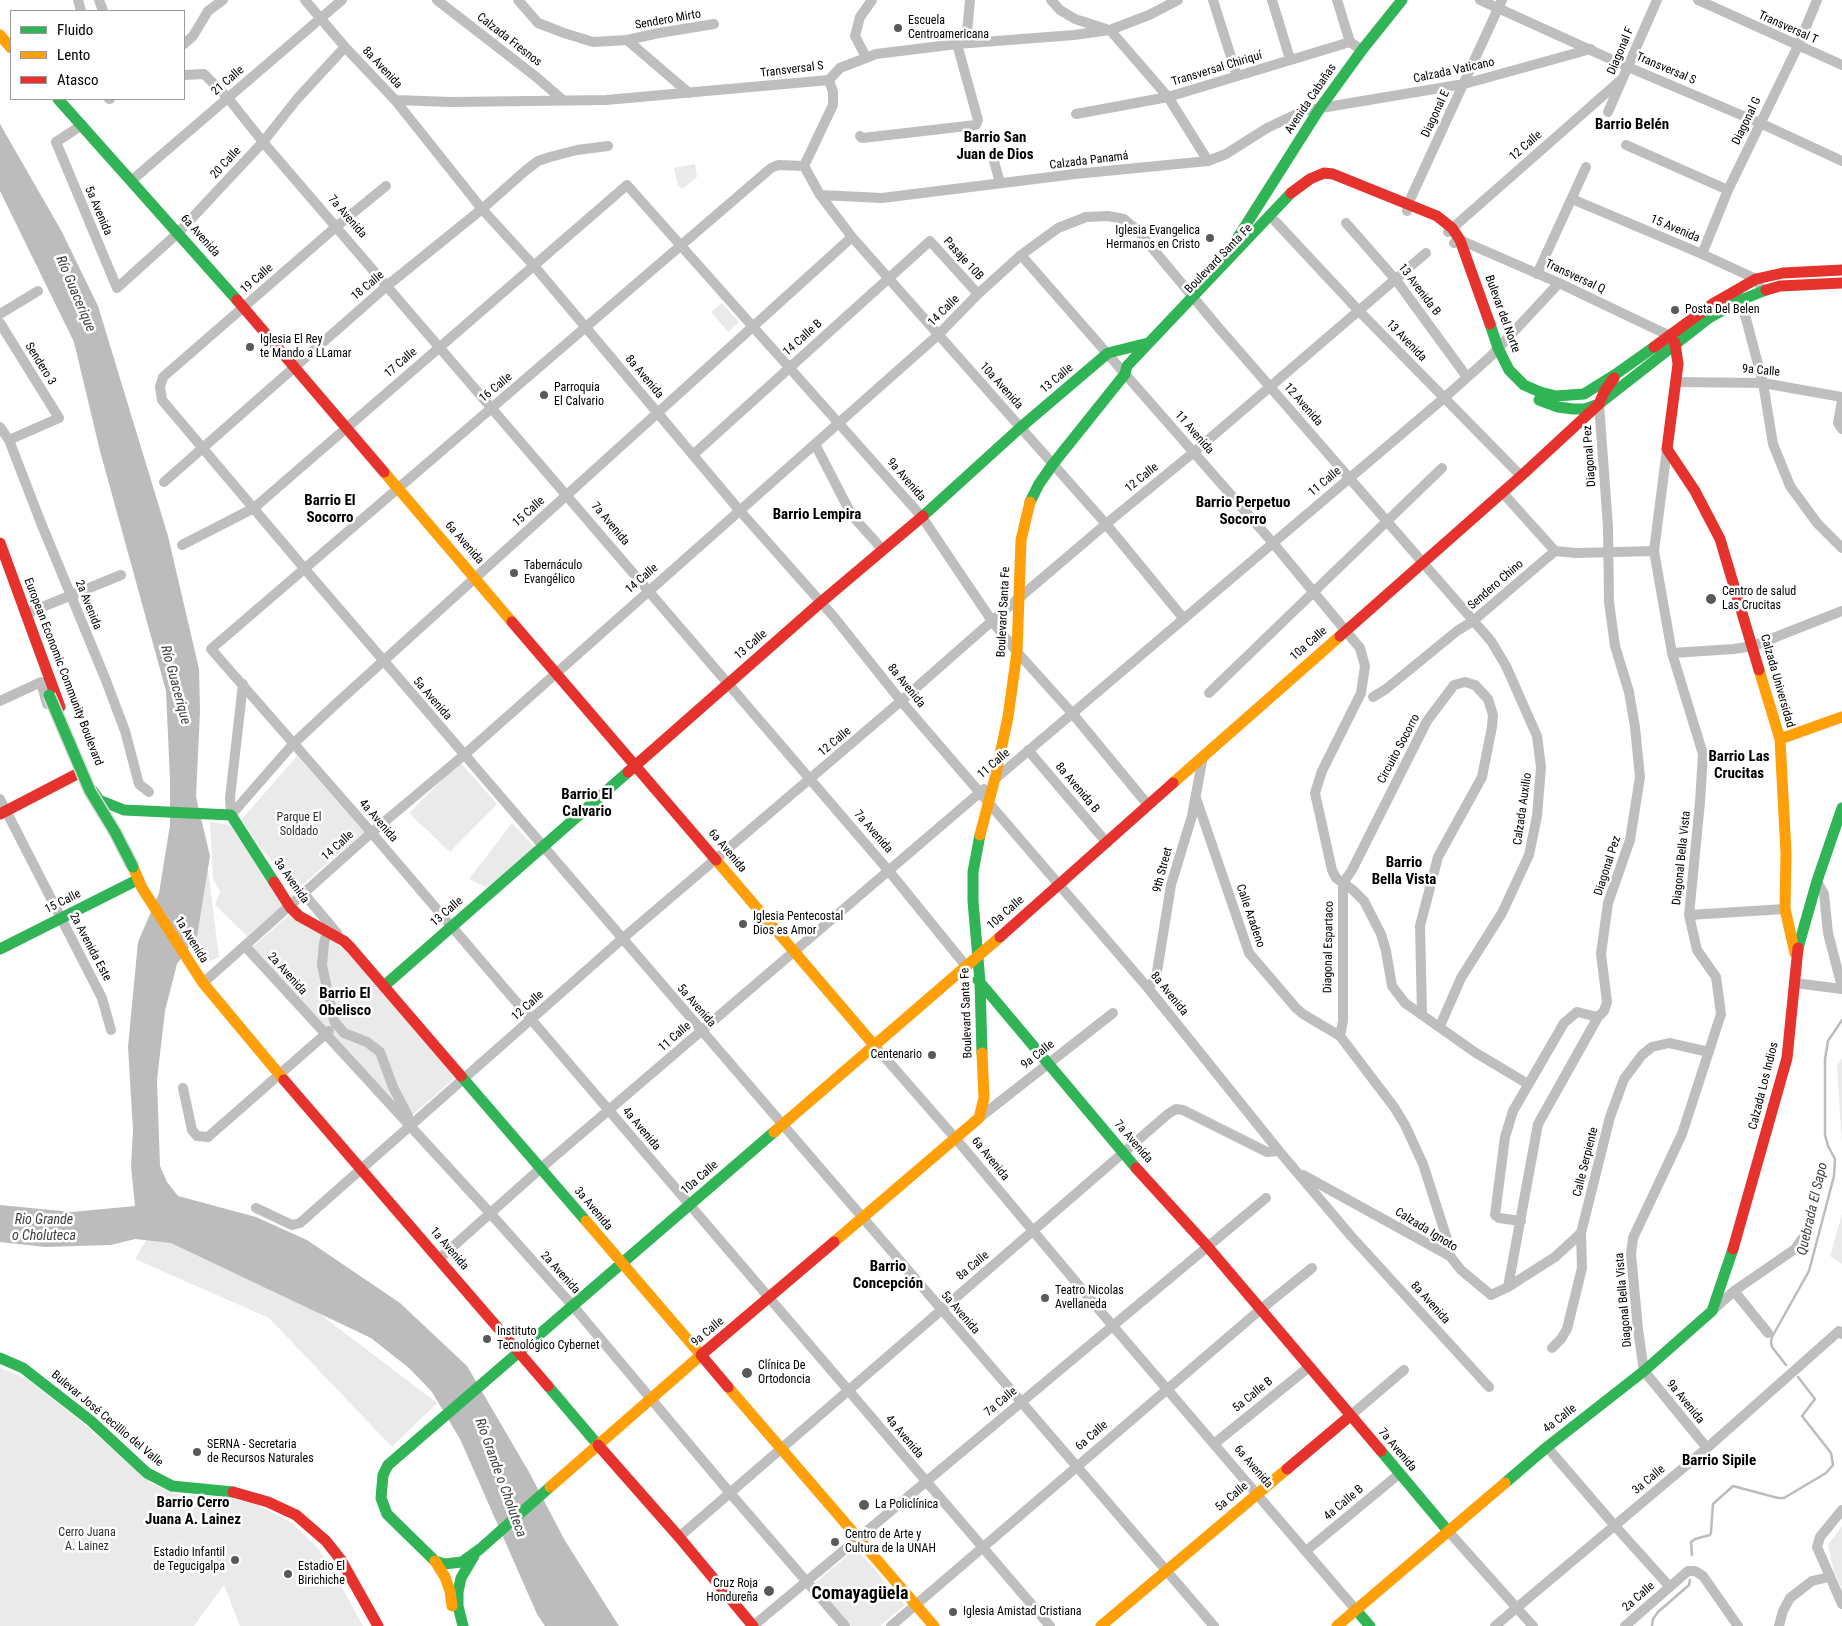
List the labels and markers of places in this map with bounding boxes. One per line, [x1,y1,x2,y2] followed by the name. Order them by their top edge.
[908,14,989,42] place label: Escuela Centroamericana
[892,22,904,34] marker: Escuela Centroamericana
[1106,224,1200,252] place label: Iglesia Evangelica Hermanos en Cristo
[1204,232,1216,244] marker: Iglesia Evangelica Hermanos en Cristo
[1685,303,1759,317] place label: Posta Del Belen
[1669,304,1681,316] marker: Posta Del Belen
[260,333,351,361] place label: Iglesia El Rey te Mando a LLamar
[244,341,256,353] marker: Iglesia El Rey te Mando a LLamar
[554,381,604,409] place label: Parroquia El Calvario
[538,389,550,401] marker: Parroquia El Calvario
[524,559,582,587] place label: Tabernáculo Evangélico
[508,567,520,579] marker: Tabernáculo Evangélico
[1722,585,1796,613] place label: Centro de salud Las Crucitas
[1704,592,1718,606] marker: Centro de salud Las Crucitas
[753,910,843,938] place label: Iglesia Pentecostal Dios es Amor
[737,918,749,930] marker: Iglesia Pentecostal Dios es Amor
[871,1048,922,1062] place label: Centenario
[926,1049,938,1061] marker: Centenario
[1055,1284,1124,1312] place label: Teatro Nicolas Avellaneda
[1039,1292,1051,1304] marker: Teatro Nicolas Avellaneda
[497,1325,599,1353] place label: Instituto Tecnológico Cybernet
[481,1333,493,1345] marker: Instituto Tecnológico Cybernet
[758,1359,810,1387] place label: Clínica De Ortodoncia
[740,1366,754,1380] marker: Clínica De Ortodoncia
[207,1438,314,1466] place label: SERNA - Secretaria de Recursos Naturales
[191,1446,203,1458] marker: SERNA - Secretaria de Recursos Naturales
[857,1498,871,1512] marker: La Policlínica
[875,1498,938,1512] place label: La Policlínica
[845,1528,936,1556] place label: Centro de Arte y Cultura de la UNAH
[829,1536,841,1548] marker: Centro de Arte y Cultura de la UNAH
[153,1546,225,1574] place label: Estadio Infantil de Tegucigalpa
[229,1554,241,1566] marker: Estadio Infantil de Tegucigalpa
[298,1560,345,1588] place label: Estadio El Birichiche
[282,1568,294,1580] marker: Estadio El Birichiche
[706,1577,758,1605] place label: Cruz Roja Hondureña
[762,1584,776,1598] marker: Cruz Roja Hondureña
[963,1605,1082,1619] place label: Iglesia Amistad Cristiana
[947,1606,959,1618] marker: Iglesia Amistad Cristiana

